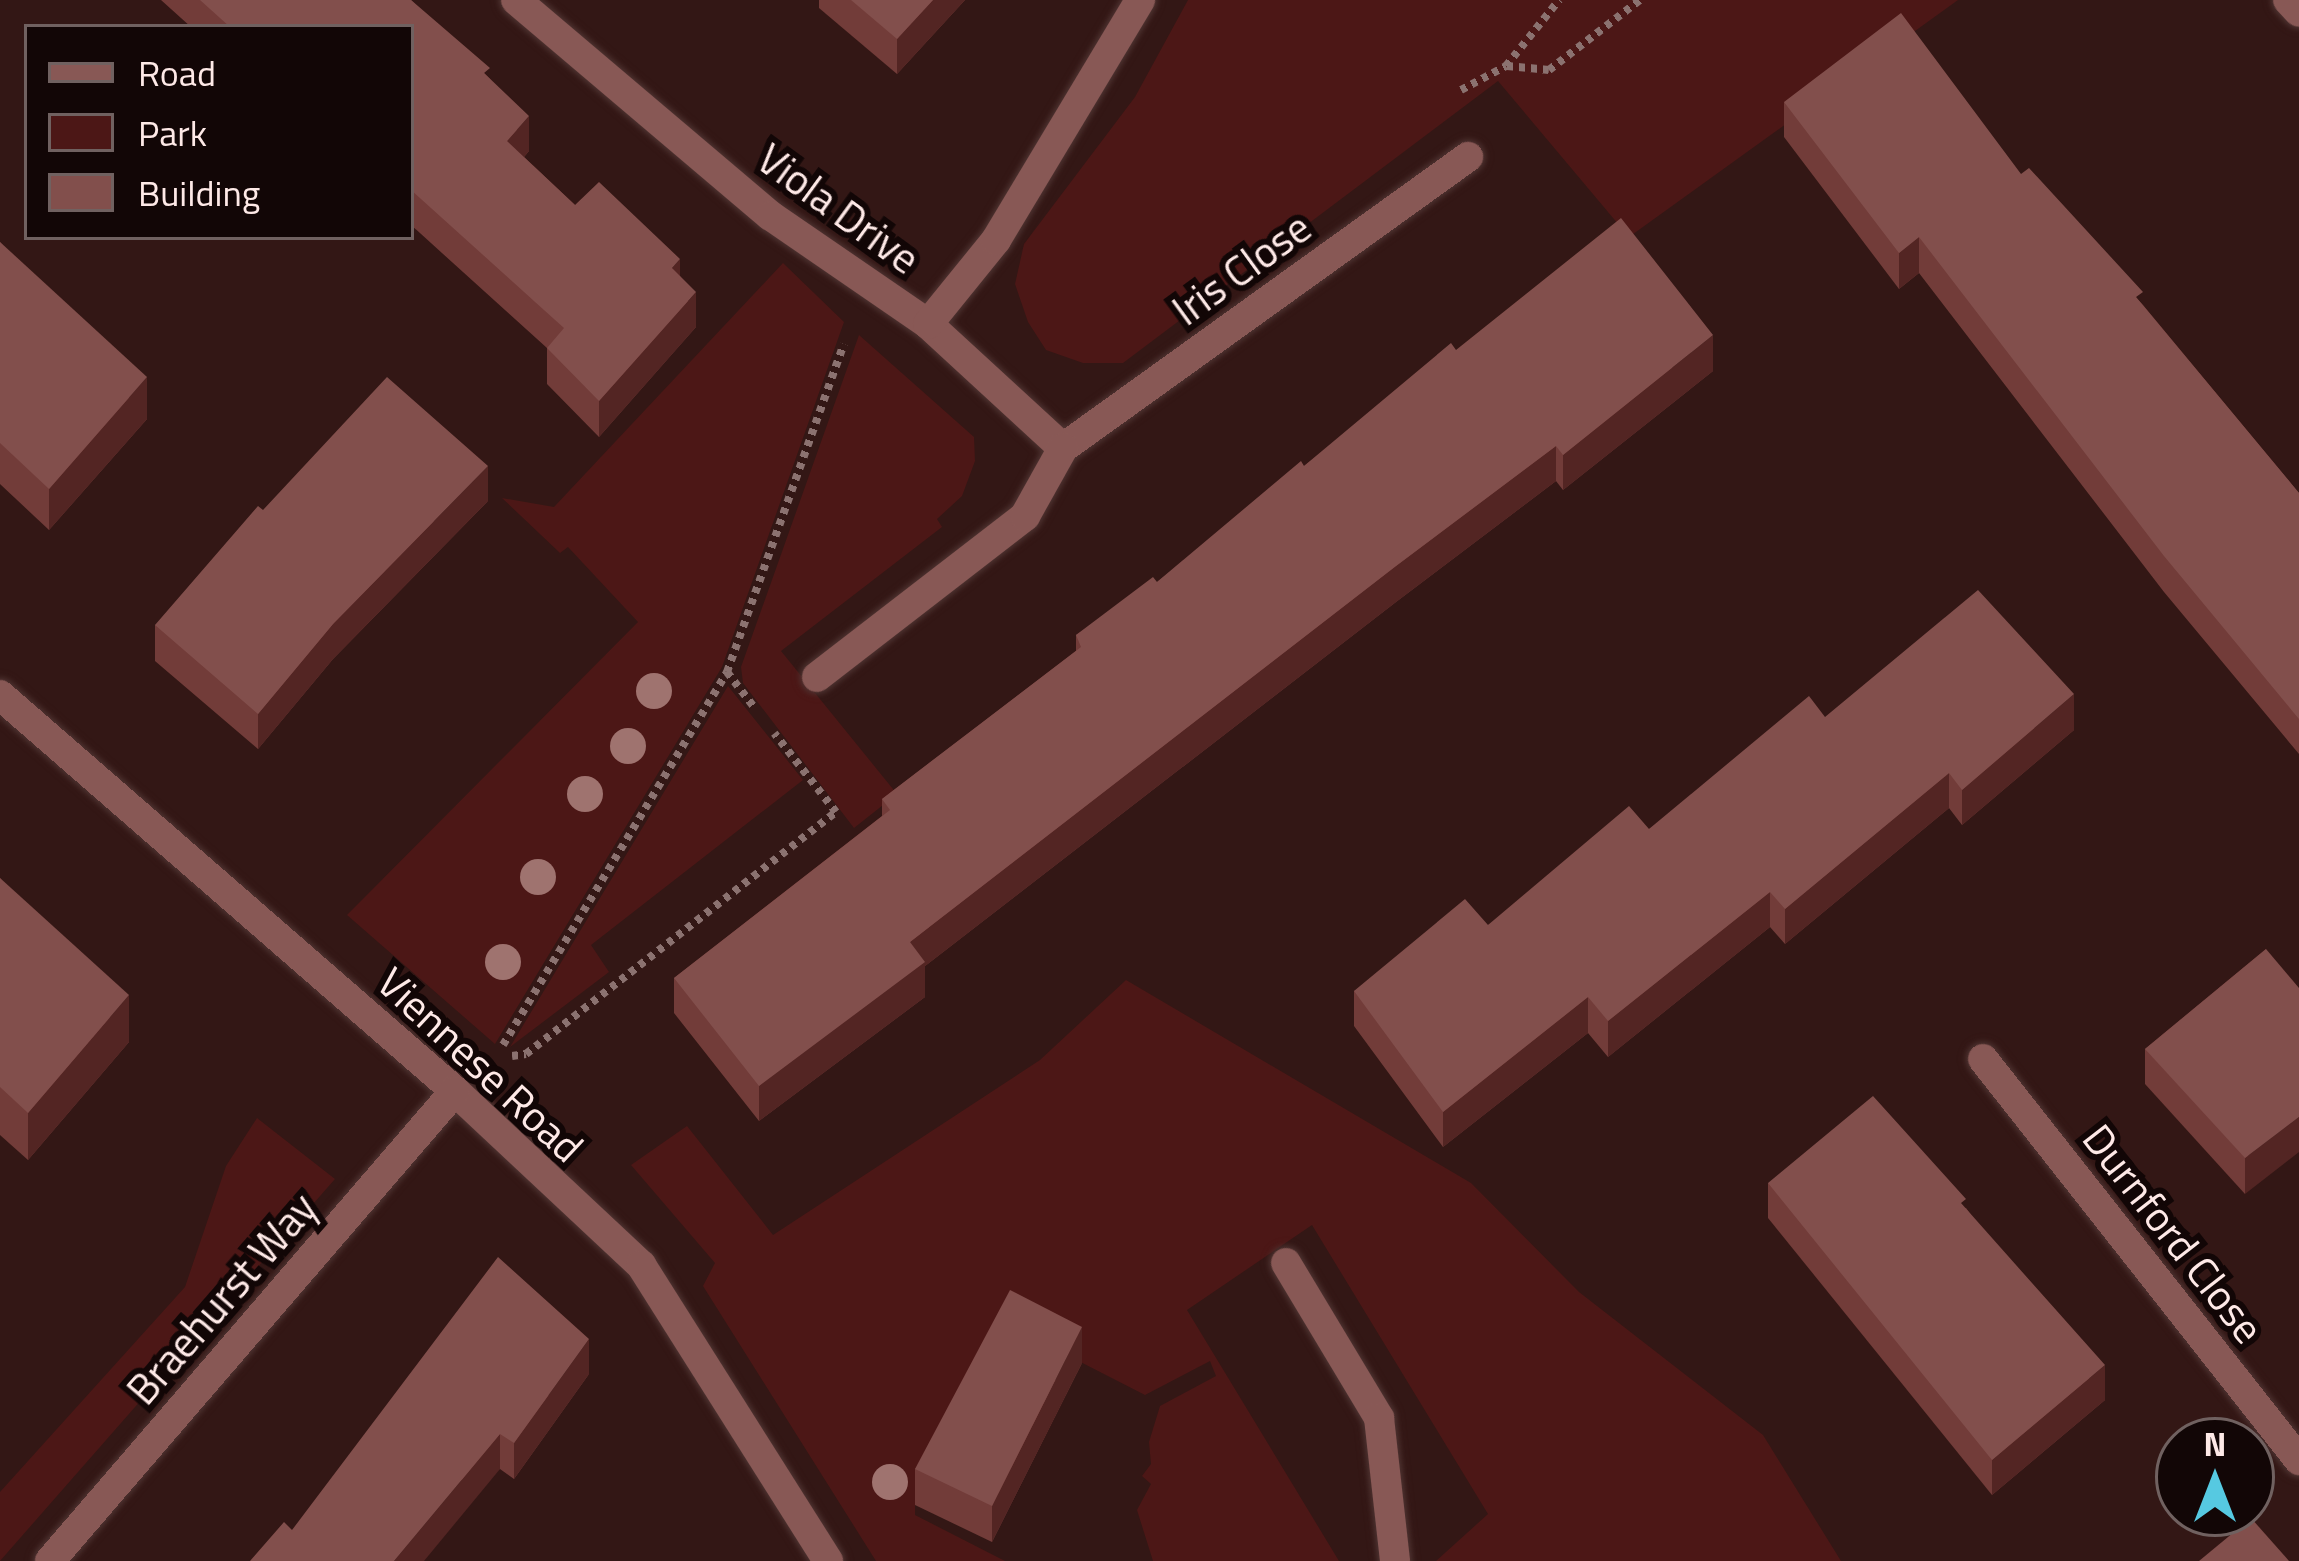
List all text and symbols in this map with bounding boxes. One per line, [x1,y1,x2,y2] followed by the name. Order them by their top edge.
[24,24,414,240] legend
[138,45,216,100] text: Road
[138,105,207,160] text: Park
[748,132,930,284] street label: Viola Drive
[138,165,260,220] text: Building
[1162,201,1320,335] street label: Iris Close
[368,956,594,1172] street label: Viennese Road
[2073,1114,2275,1352] street label: Durnford Close
[116,1182,326,1414] street label: Braehurst Way
[2155,1417,2275,1537] north arrow
[2204,1419,2226,1469] text: N

